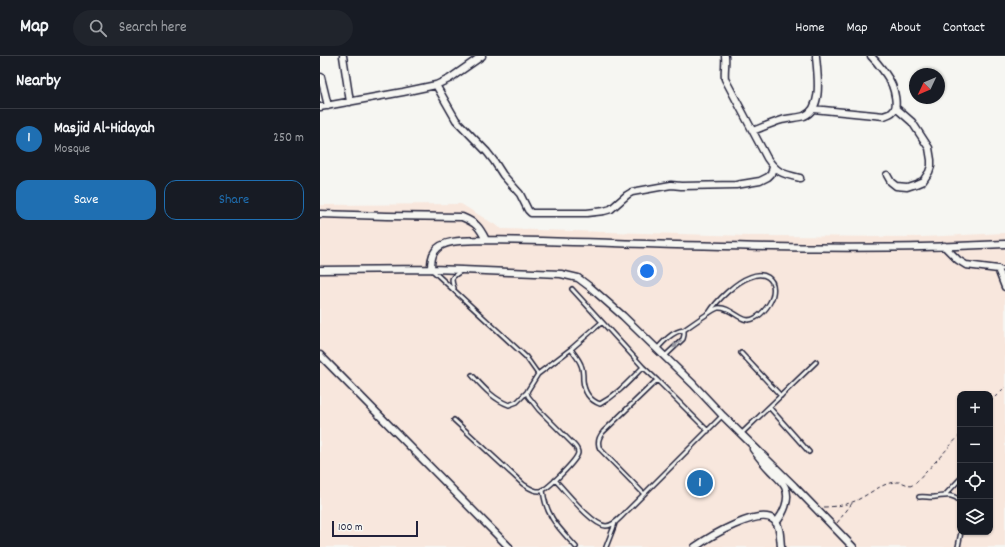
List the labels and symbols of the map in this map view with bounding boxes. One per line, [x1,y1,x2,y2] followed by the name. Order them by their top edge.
[909,68,945,104] north arrow
[637,261,657,281] your location
[672,339,682,349] one-way arrow
[687,468,713,498] pin: 1
[332,519,418,538] scale bar

